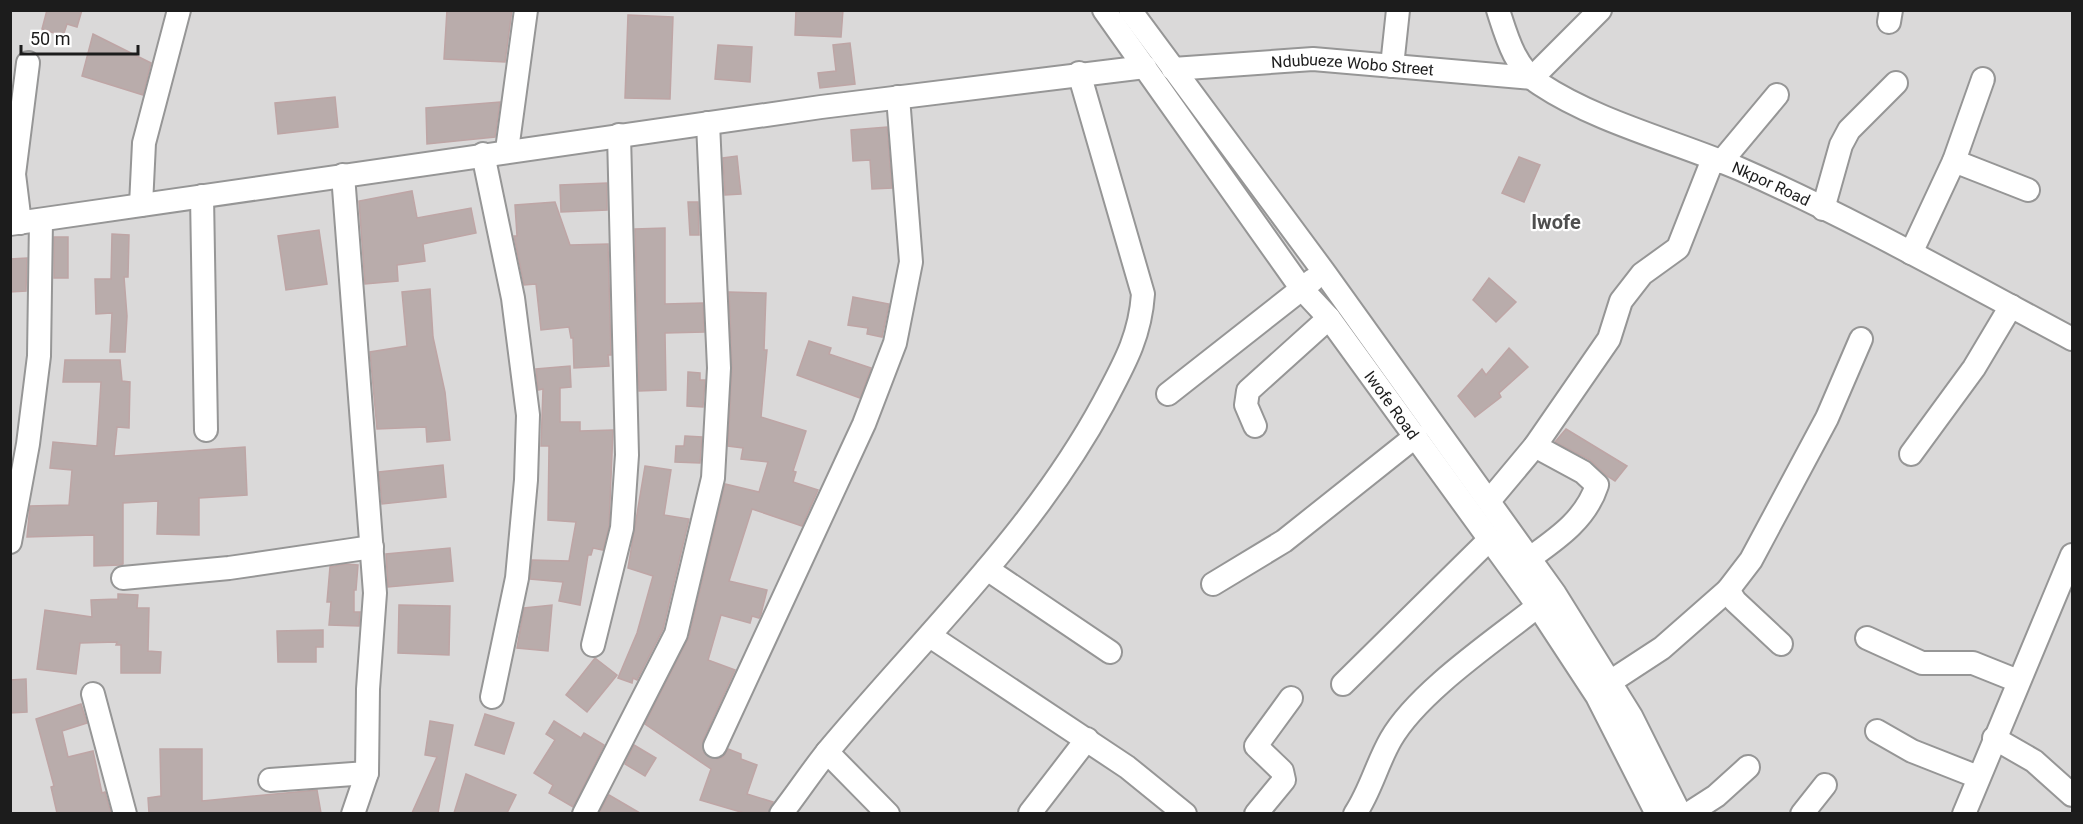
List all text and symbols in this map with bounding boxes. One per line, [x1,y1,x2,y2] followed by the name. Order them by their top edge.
[21,18,138,56] scale bar
[30,28,70,49] text: 50 m
[1270,50,1435,79] street label: Ndubueze Wobo Street
[1729,158,1813,210] street label: Nkpor Road
[1531,210,1581,234] district label: Iwofe
[1360,367,1423,443] street label: Iwofe Road

